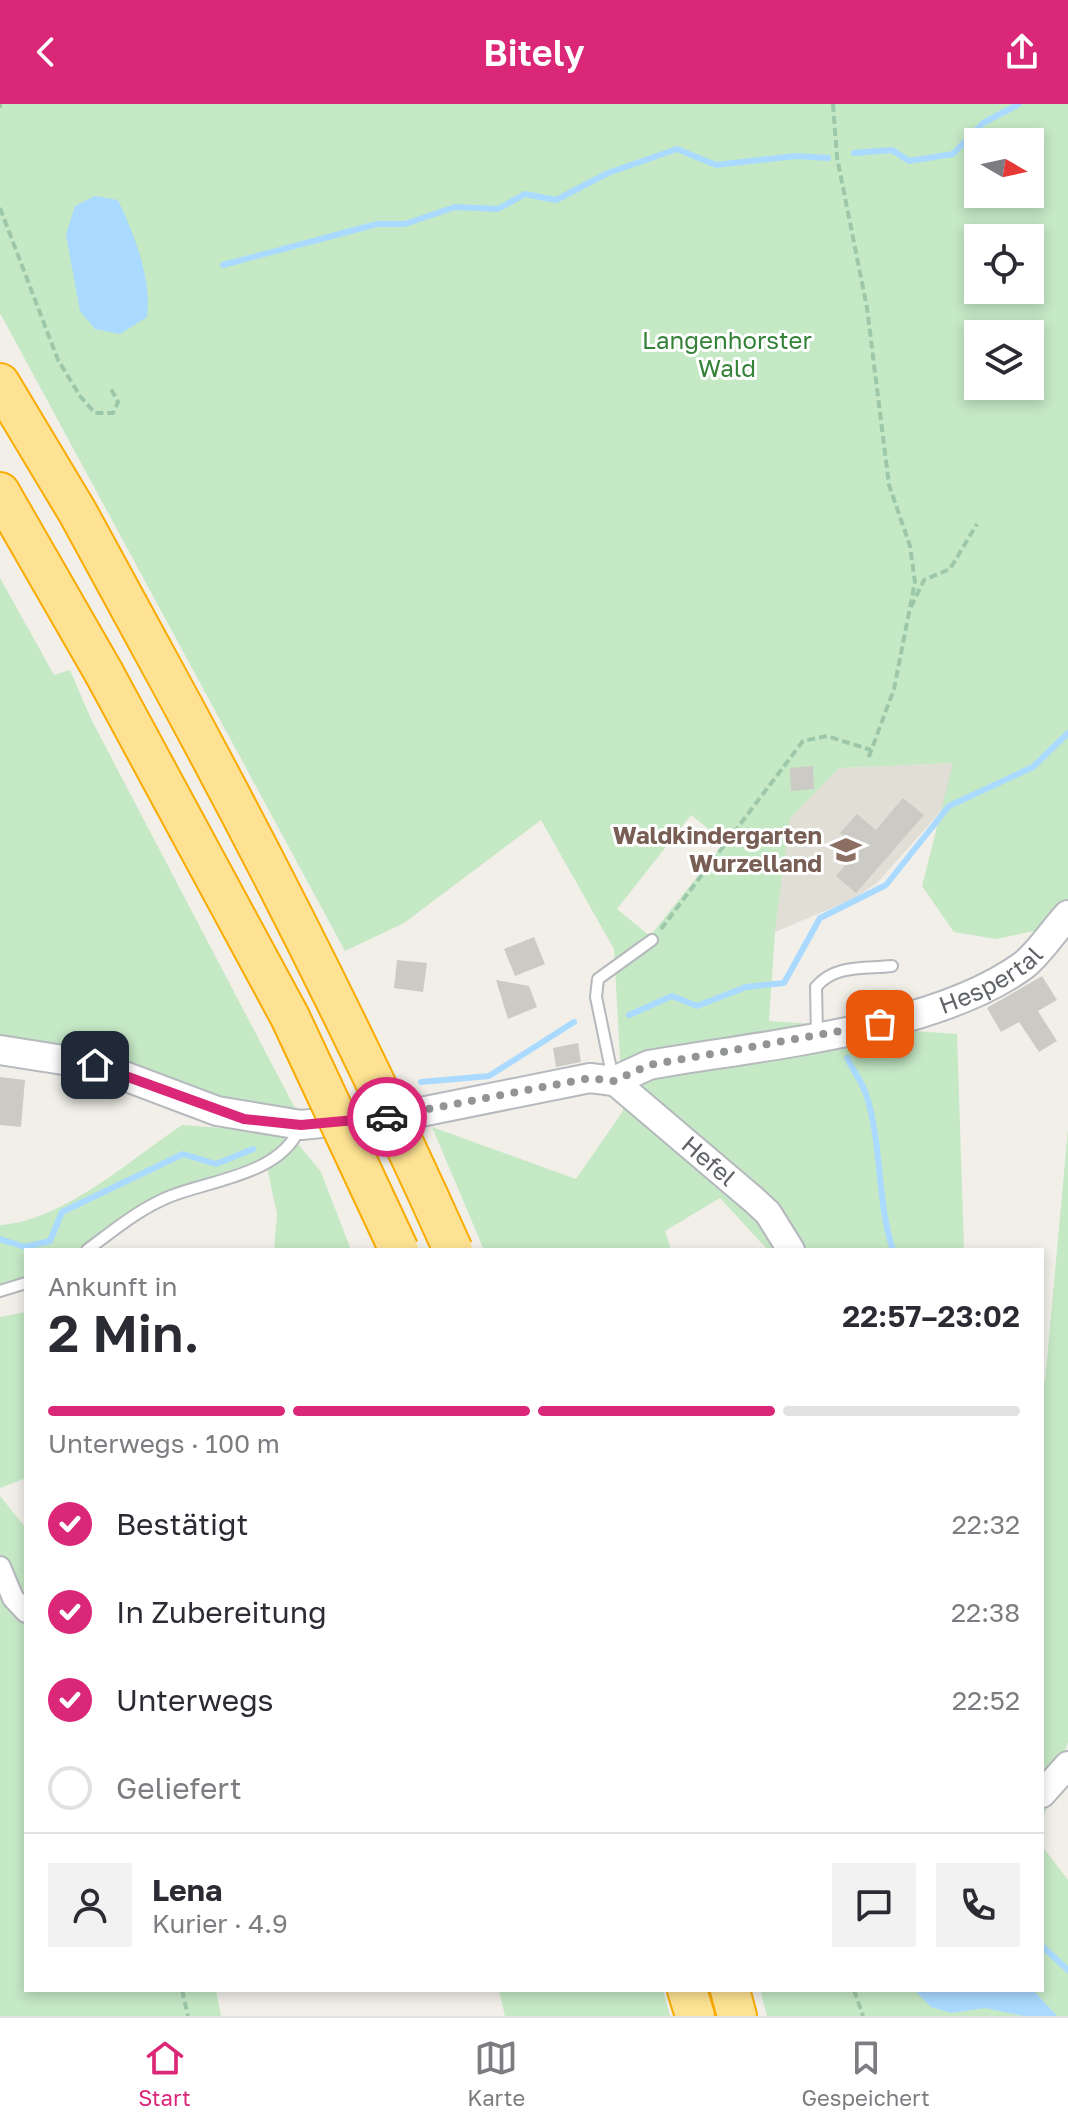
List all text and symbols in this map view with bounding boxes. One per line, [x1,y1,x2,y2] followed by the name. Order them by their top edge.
[24,30,68,74] icon: back
[1000,30,1044,74] icon: share
[483,31,585,74] text: Bitely
[964,128,1044,208] north arrow
[964,128,1044,400] map controls
[964,224,1044,304] button: locate
[964,320,1044,400] button: layers
[642,325,812,382] park label: Langenhorster Wald
[613,820,822,877] place label: Waldkindergarten Wurzelland
[829,833,863,867] school or university icon: Waldkindergarten Wurzelland
[935,940,1048,1019] street label: Hespertal
[846,990,914,1058] pin
[858,1002,902,1046] icon: bag
[61,1031,129,1099] pin
[73,1043,117,1087] icon: home
[347,1077,427,1157] courier
[365,1095,409,1139] icon: car
[676,1129,742,1191] street label: Hefel
[48,1271,177,1302] text: Ankunft in
[842,1298,1020,1334] text: 22:57–23:02
[48,1301,200,1363] text: 2 Min.
[48,1428,280,1459] text: Unterwegs · 100 m
[48,1502,92,1546] icon: check
[116,1506,249,1542] text: Bestätigt
[952,1509,1020,1540] text: 22:32
[48,1590,92,1634] icon: check
[116,1594,327,1630] text: In Zubereitung
[951,1597,1020,1628] text: 22:38
[48,1678,92,1722] icon: check
[116,1682,274,1718] text: Unterwegs
[952,1685,1020,1716] text: 22:52
[116,1770,242,1806] text: Geliefert
[48,1863,132,1947] button: person
[832,1863,916,1947] button: chat
[936,1863,1020,1947] button: phone
[152,1872,222,1908] text: Lena
[152,1908,288,1939] text: Kurier · 4.9
[138,2036,191,2111] tab: Start
[467,2036,525,2111] tab: Karte
[802,2036,930,2111] tab: Gespeichert

